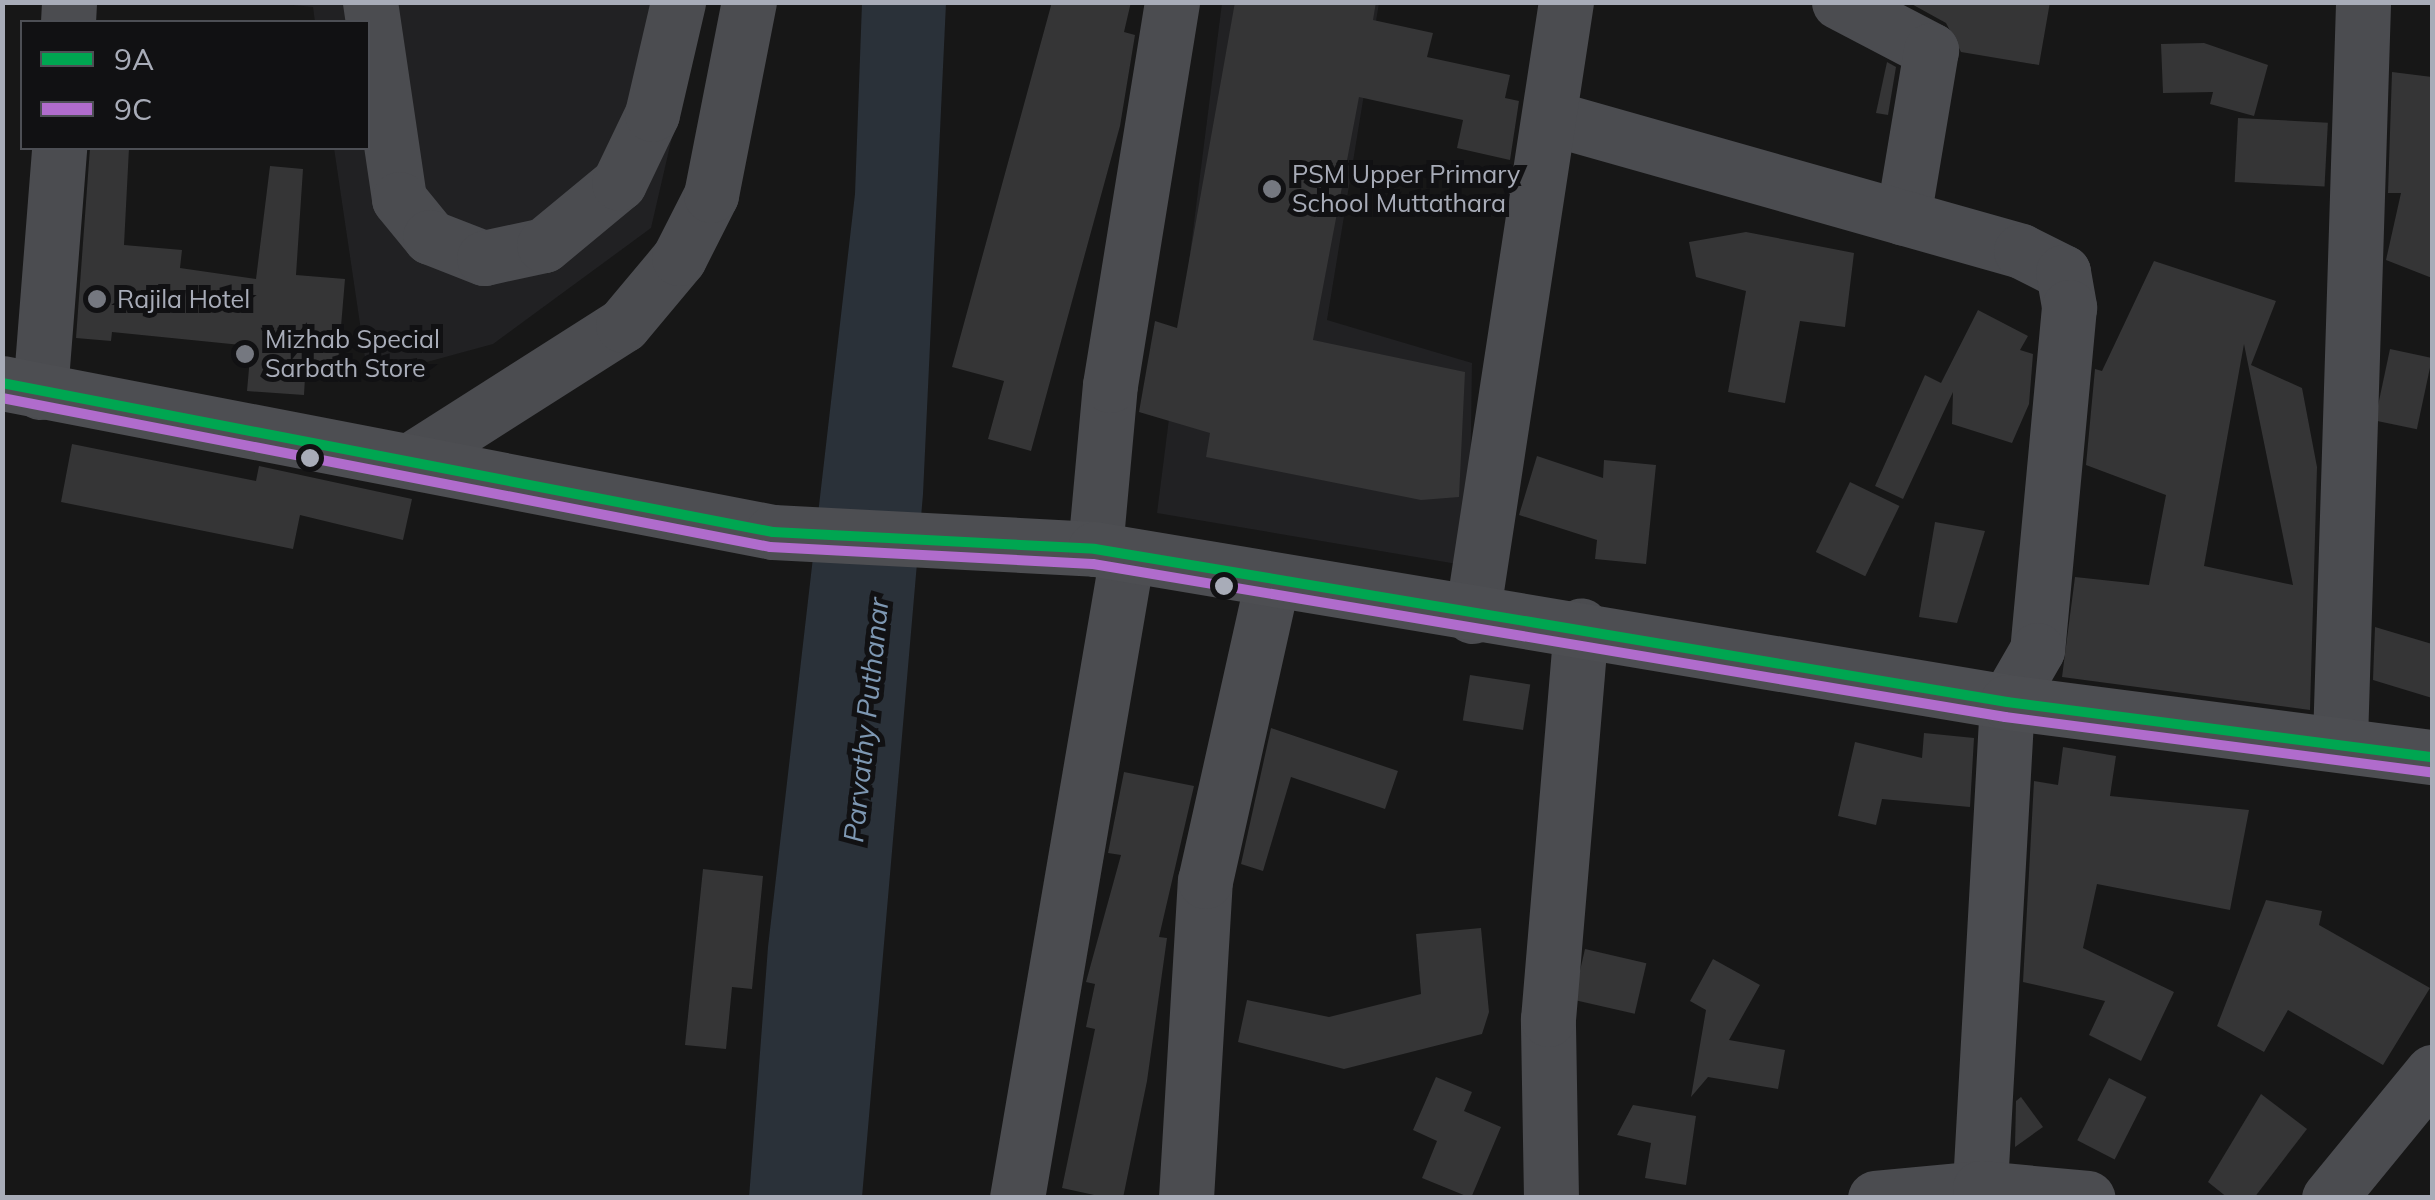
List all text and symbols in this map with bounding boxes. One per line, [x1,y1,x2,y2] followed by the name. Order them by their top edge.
[20,20,370,150] legend
[114,40,154,78] text: 9A
[114,90,153,128] text: 9C
[1292,160,1520,219] place label: PSM Upper Primary School Muttathara
[1261,178,1283,200] marker: PSM Upper Primary School Muttathara
[117,284,250,314] place label: Rajila Hotel
[86,288,108,310] marker: Rajila Hotel
[265,325,440,384] place label: Mizhab Special Sarbath Store
[234,343,256,365] marker: Mizhab Special Sarbath Store
[300,448,320,468] unlabelled marker
[1214,576,1234,596] unlabelled marker
[836,596,896,844] water label: Parvathy Puthanar

